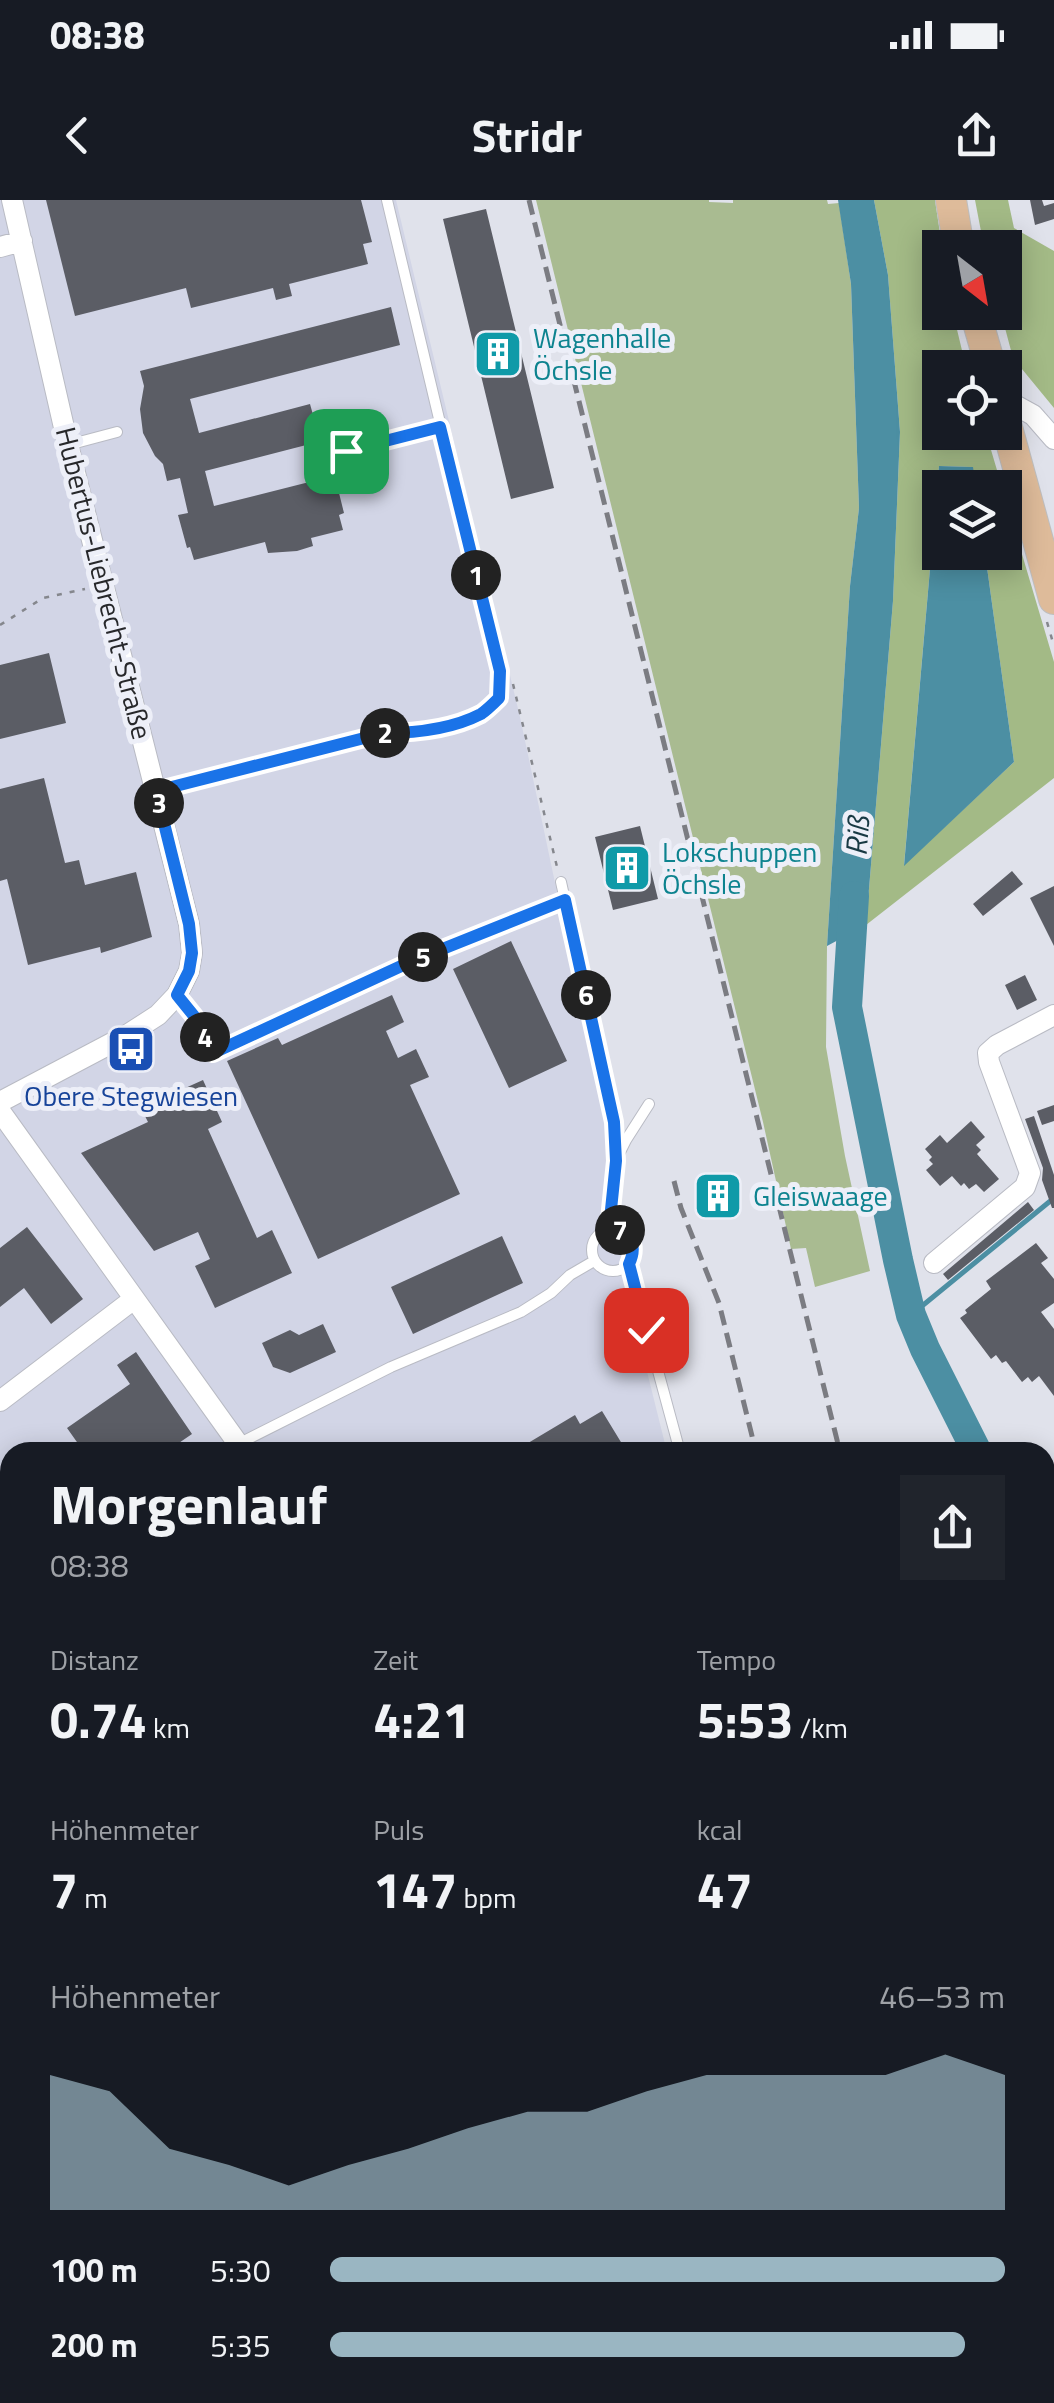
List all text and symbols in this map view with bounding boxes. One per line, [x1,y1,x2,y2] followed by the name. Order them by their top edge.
[50,6,145,64] text: 08:38
[472,101,582,169] text: Stridr
[50,108,105,163] icon: back
[949,108,1004,163] icon: share
[922,230,1022,330] north arrow
[922,230,1022,570] map controls
[533,316,671,391] place label: Wagenhalle Öchsle
[472,328,524,380] building icon: Wagenhalle Öchsle
[922,350,1022,450] button: locate
[304,409,389,494] pin
[45,422,164,744] street label: Hubertus-Liebrecht-Straße
[319,424,374,479] icon: arrive
[922,470,1022,570] button: layers
[451,550,501,600] pin: 1
[468,553,484,596] text: 1
[360,708,410,758] pin: 2
[377,711,393,754] text: 2
[134,778,184,828] pin: 3
[151,781,167,824] text: 3
[833,813,881,857] water label: Riß
[662,830,817,905] place label: Lokschuppen Öchsle
[601,842,653,894] building icon: Lokschuppen Öchsle
[398,932,448,982] pin: 5
[415,935,431,978] text: 5
[561,970,611,1020] pin: 6
[578,973,594,1016] text: 6
[180,1012,230,1062] pin: 4
[197,1015,213,1058] text: 4
[105,1023,157,1075] bus stop icon: Obere Stegwiesen
[24,1074,238,1117] place label: Obere Stegwiesen
[692,1170,744,1222] building icon: Gleiswaage
[753,1174,888,1217] place label: Gleiswaage
[595,1205,645,1255] pin: 7
[612,1208,628,1251] text: 7
[604,1288,689,1373] pin
[619,1303,674,1358] icon: check
[50,1462,327,1545] text: Morgenlauf
[900,1475,1005,1580] button: share
[50,1541,129,1589] text: 08:38
[50,1638,139,1681] text: Distanz
[373,1638,418,1681] text: Zeit
[697,1638,776,1681] text: Tempo
[50,1681,147,1757] text: 0.74
[373,1681,470,1757] text: 4:21
[697,1681,793,1757] text: 5:53
[147,1706,190,1749] text: km
[793,1706,848,1749] text: /km
[50,1808,199,1851] text: Höhenmeter
[373,1808,424,1851] text: Puls
[697,1808,742,1851] text: kcal
[50,1851,78,1927] text: 7
[373,1851,457,1927] text: 147
[697,1851,753,1927] text: 47
[78,1876,108,1919] text: m
[457,1876,516,1919] text: bpm
[50,1972,220,2020] text: Höhenmeter
[879,1972,1005,2020] text: 46–53 m
[50,2246,138,2294] text: 100 m
[210,2246,271,2294] text: 5:30
[50,2321,138,2369] text: 200 m
[210,2321,271,2369] text: 5:35

